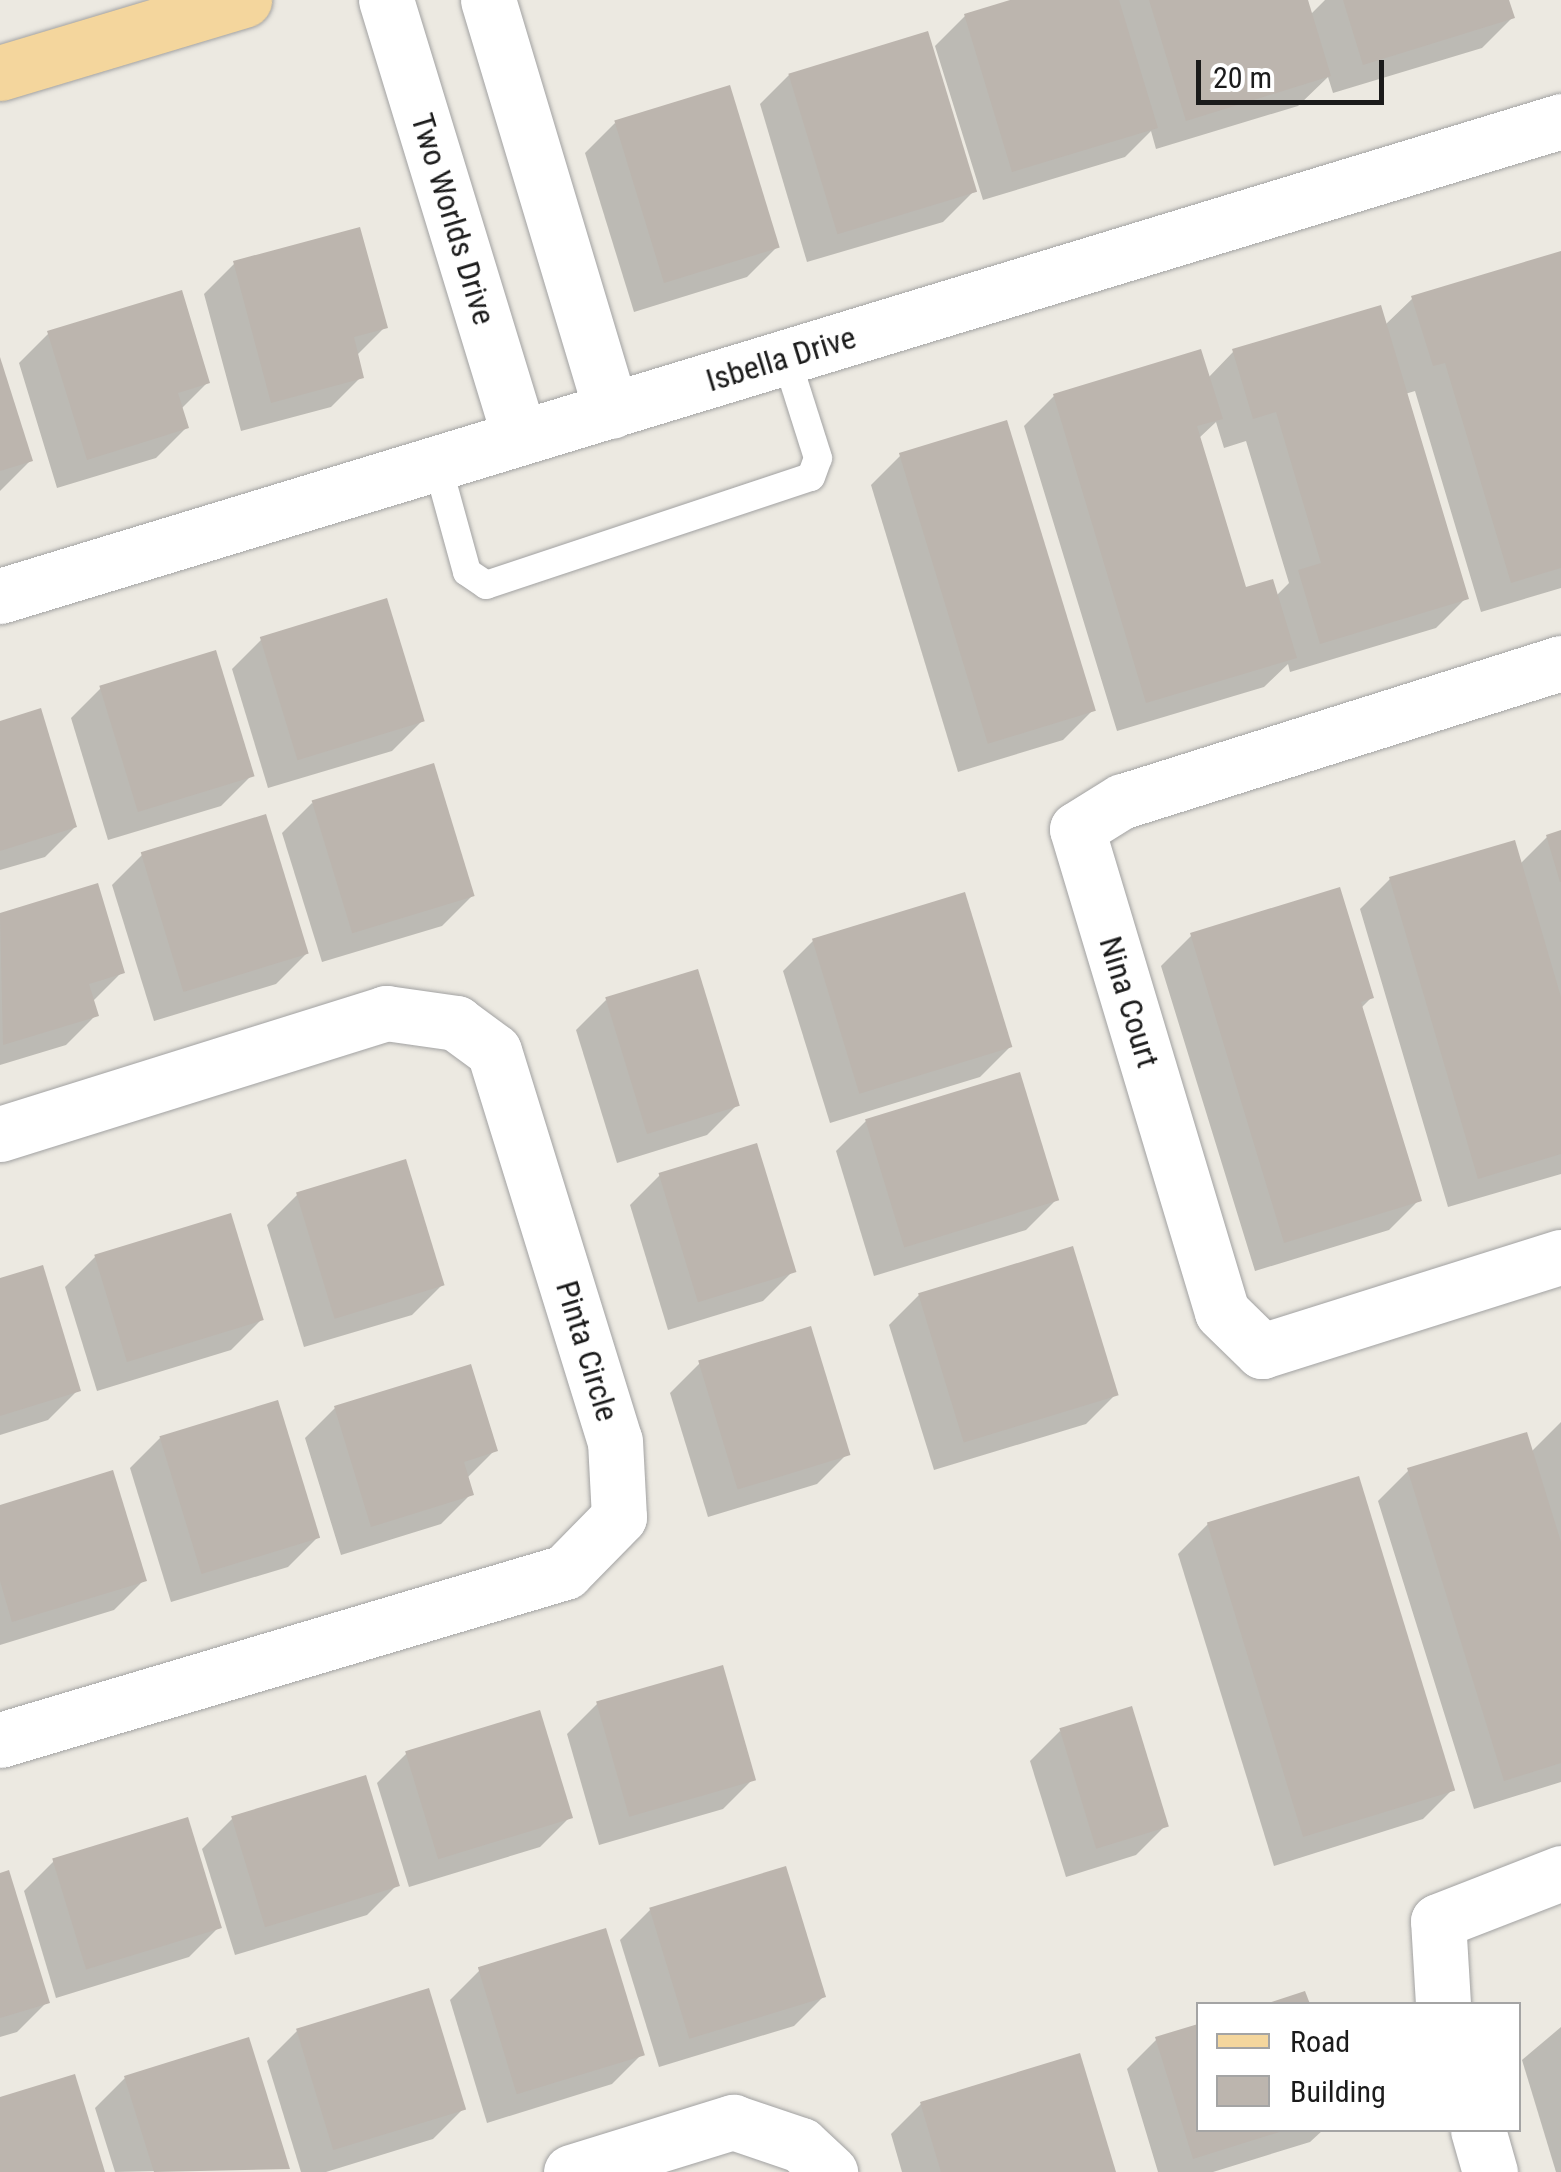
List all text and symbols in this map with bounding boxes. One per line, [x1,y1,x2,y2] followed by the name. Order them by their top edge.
[1201,40,1388,102] scale bar
[1213,60,1272,95] text: 20 m
[403,109,503,329] street label: Two Worlds Drive
[701,318,861,400] street label: Isbella Drive
[1091,932,1167,1072] street label: Nina Court
[547,1276,627,1426] street label: Pinta Circle
[1196,2002,1521,2132] legend
[1290,2024,1350,2059] text: Road
[1290,2074,1386,2109] text: Building

